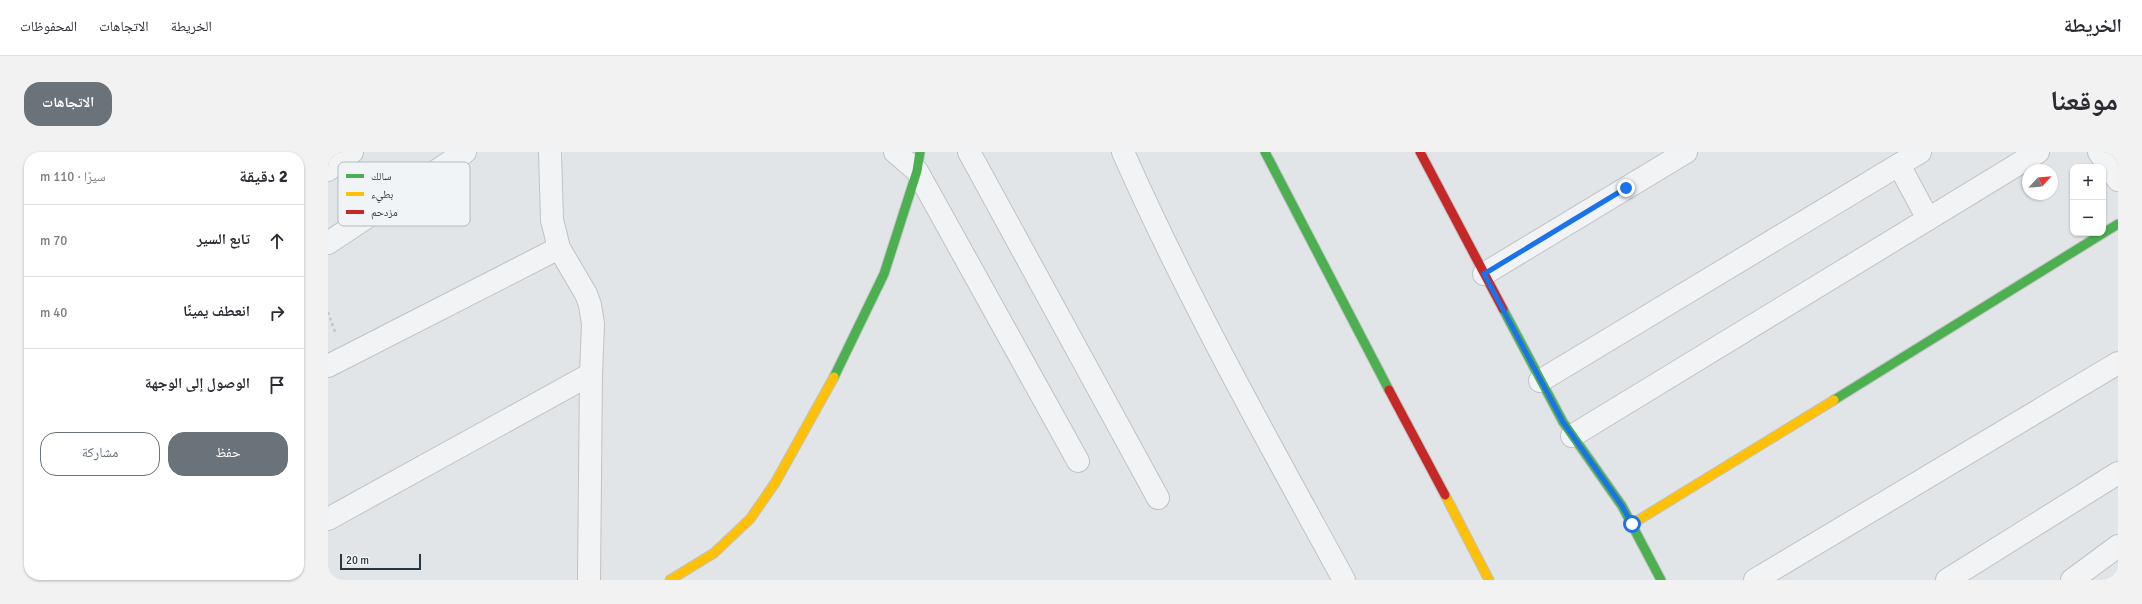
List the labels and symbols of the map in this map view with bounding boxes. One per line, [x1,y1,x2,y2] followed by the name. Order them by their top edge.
[338,162,470,226] legend
[2022,164,2058,200] north arrow
[371,170,391,183] text: سالك
[1617,179,1635,197] route end
[371,188,393,203] text: بطيء
[371,206,398,220] text: مزدحم
[1623,515,1641,533] route start
[340,552,421,571] scale bar

